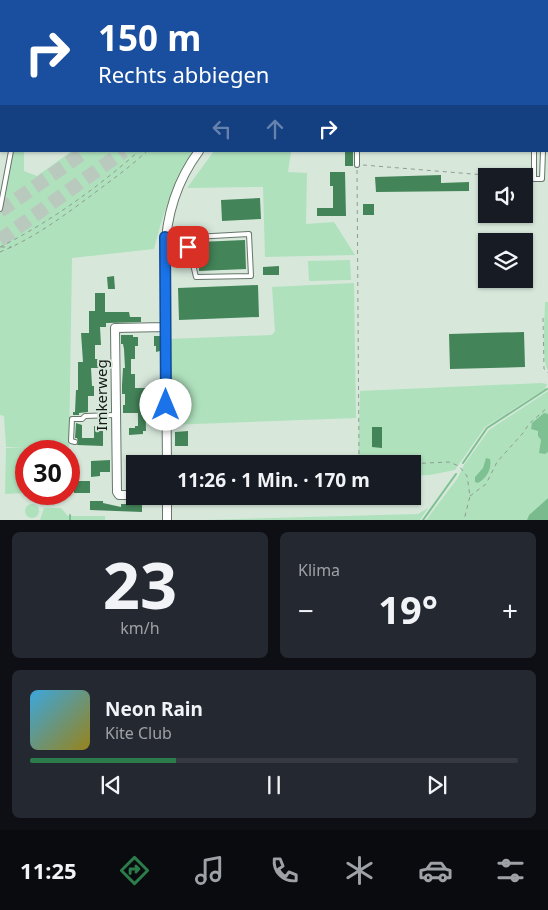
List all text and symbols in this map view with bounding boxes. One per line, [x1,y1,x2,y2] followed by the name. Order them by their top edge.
[98,14,201,61] text: 150 m
[15,20,80,85] icon: right
[98,59,269,89] text: Rechts abbiegen
[208,115,236,143] icon: left
[261,115,289,143] icon: ahead
[314,115,342,143] icon: right
[478,168,533,288] map controls
[478,168,533,223] button: sound
[167,226,209,268] pin
[174,233,202,261] icon: arrive
[478,233,533,288] button: layers
[91,359,111,431] street label: Imkerweg
[139,378,191,430] position arrow
[15,440,80,505] speed limit sign: 30
[177,467,370,493] text: 11:26 · 1 Min. · 170 m
[103,540,177,628] text: 23
[298,559,340,581] text: Klima
[378,583,438,635] text: 19°
[298,591,314,629] text: −
[502,591,518,629] text: +
[120,617,160,639] text: km/h
[105,696,203,722] text: Neon Rain
[105,722,172,744] text: Kite Club
[97,771,125,799] icon: previous
[260,771,288,799] icon: pause
[423,771,451,799] icon: next
[117,853,152,888] icon: directions
[192,853,227,888] icon: music
[267,853,302,888] icon: phone
[342,853,377,888] icon: climate
[418,853,453,888] icon: car
[493,853,528,888] icon: filters
[20,855,77,885] text: 11:25

